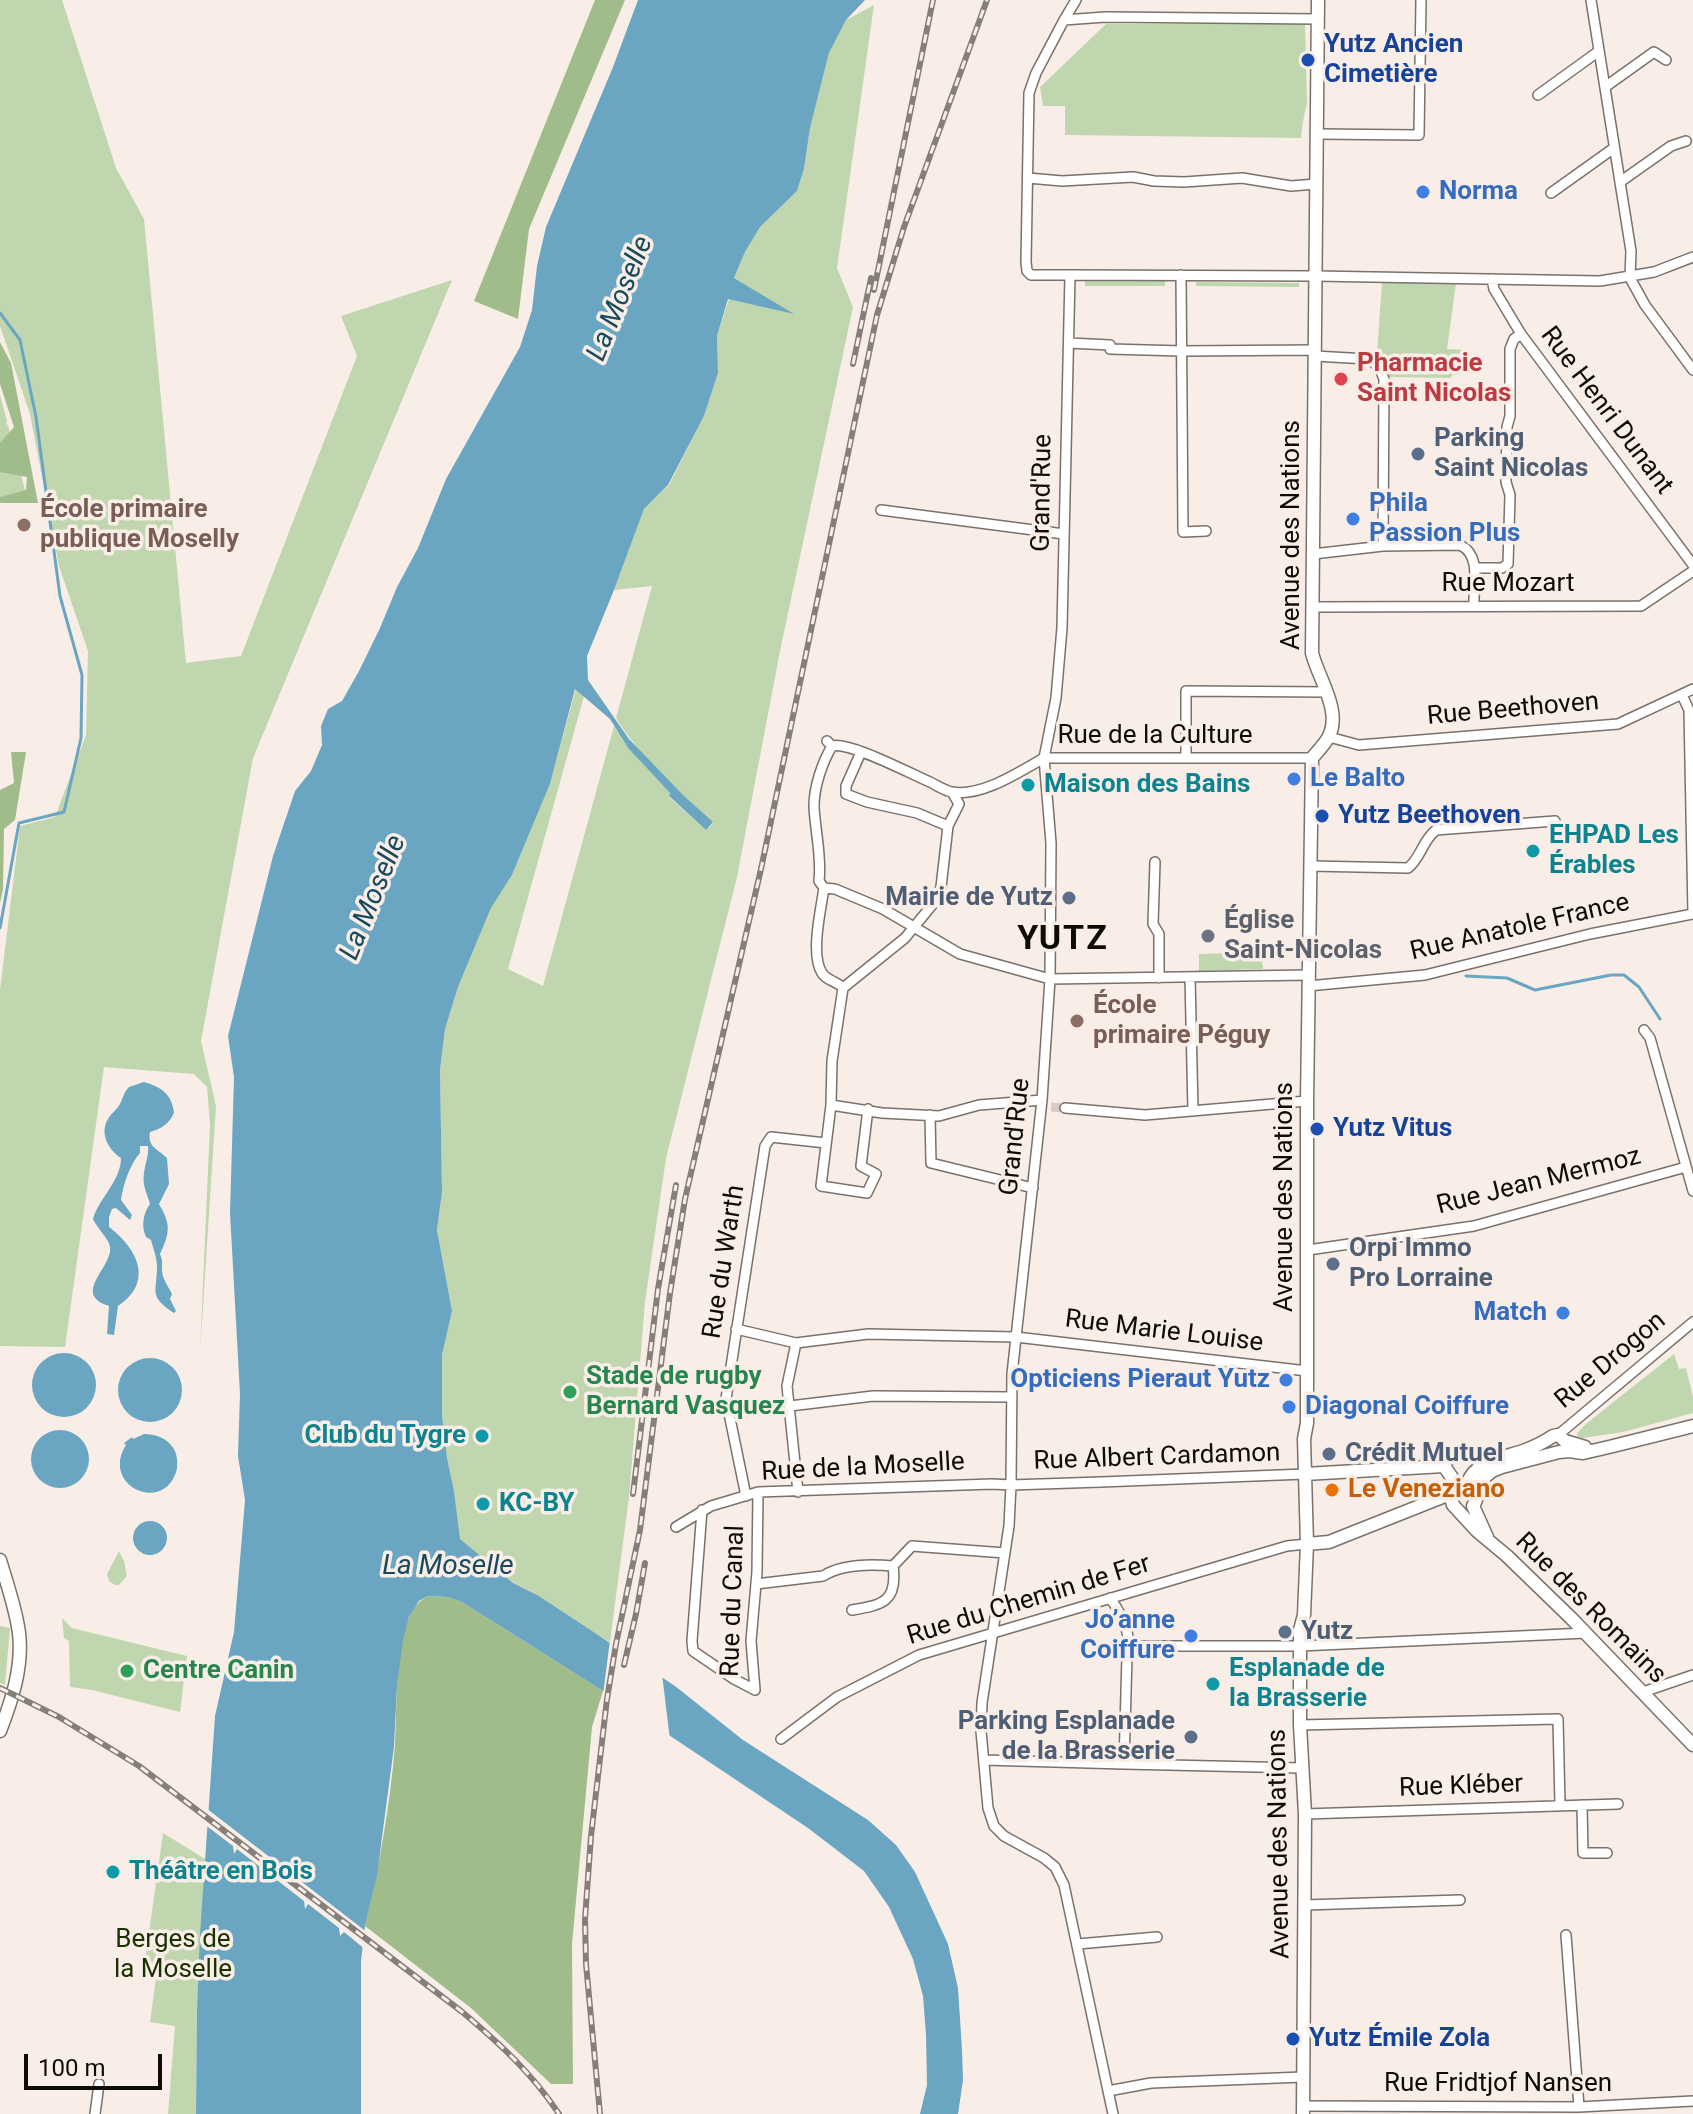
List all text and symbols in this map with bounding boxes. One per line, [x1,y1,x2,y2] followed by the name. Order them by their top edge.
[1324,29,1463,90] place label: Yutz Ancien Cimetière
[1299,51,1317,69] marker: Yutz Ancien Cimetière
[1439,176,1518,208] place label: Norma
[1414,183,1432,201] marker: Norma
[581,232,661,366] water label: La Moselle
[1533,321,1679,501] street label: Rue Henri Dunant
[1357,348,1511,410] place label: Pharmacie Saint Nicolas
[1332,370,1350,388] marker: Pharmacie Saint Nicolas
[1276,420,1308,650] street label: Avenue des Nations
[1434,423,1588,484] place label: Parking Saint Nicolas
[1026,434,1060,552] street label: Grand'Rue
[1409,445,1427,463] marker: Parking Saint Nicolas
[1369,488,1520,550] place label: Phila Passion Plus
[40,494,239,556] place label: École primaire publique Moselly
[1344,510,1362,528] marker: Phila Passion Plus
[15,516,33,534] marker: École primaire publique Moselly
[1442,568,1574,600] street label: Rue Mozart
[1426,687,1600,733] street label: Rue Beethoven
[1057,720,1253,752] street label: Rue de la Culture
[1310,763,1405,795] place label: Le Balto
[1044,769,1250,801] place label: Maison des Bains
[1285,770,1303,788] marker: Le Balto
[1019,776,1037,794] marker: Maison des Bains
[1338,800,1521,832] place label: Yutz Beethoven
[1313,807,1331,825] marker: Yutz Beethoven
[1549,820,1679,882] place label: EHPAD Les Érables
[334,831,414,965] water label: La Moselle
[1524,842,1542,860] marker: EHPAD Les Érables
[885,882,1053,914] place label: Mairie de Yutz
[1407,888,1633,968] street label: Rue Anatole France
[1060,889,1078,907] marker: Mairie de Yutz
[1224,905,1382,966] place label: Église Saint-Nicolas
[1017,920,1109,960] district label: YUTZ
[1199,927,1217,945] marker: Église Saint-Nicolas
[1093,990,1270,1052] place label: École primaire Péguy
[1068,1012,1086,1030] marker: École primaire Péguy
[994,1077,1038,1197] street label: Grand'Rue
[1269,1082,1301,1312] street label: Avenue des Nations
[1333,1113,1452,1145] place label: Yutz Vitus
[1308,1120,1326,1138] marker: Yutz Vitus
[1434,1142,1644,1222] street label: Rue Jean Mermoz
[697,1183,753,1341] street label: Rue du Warth
[1349,1233,1493,1294] place label: Orpi Immo Pro Lorraine
[1324,1255,1342,1273] marker: Orpi Immo Pro Lorraine
[1473,1297,1547,1329] place label: Match
[1063,1304,1265,1360] street label: Rue Marie Louise
[1554,1304,1572,1322] marker: Match
[1549,1306,1673,1416] street label: Rue Drogon
[586,1361,785,1422] place label: Stade de rugby Bernard Vasquez
[1010,1364,1270,1396] place label: Opticiens Pieraut Yutz
[1277,1371,1295,1389] marker: Opticiens Pieraut Yutz
[561,1383,579,1401] marker: Stade de rugby Bernard Vasquez
[1305,1391,1509,1423] place label: Diagonal Coiffure
[1280,1398,1298,1416] marker: Diagonal Coiffure
[305,1420,466,1452] place label: Club du Tygre
[473,1427,491,1445] marker: Club du Tygre
[1033,1438,1281,1478] street label: Rue Albert Cardamon
[1345,1438,1504,1470] place label: Crédit Mutuel
[1320,1445,1338,1463] marker: Crédit Mutuel
[761,1447,965,1489] street label: Rue de la Moselle
[1348,1474,1505,1506] place label: Le Veneziano
[1323,1481,1341,1499] marker: Le Veneziano
[499,1488,574,1520] place label: KC-BY
[474,1495,492,1513] marker: KC-BY
[716,1525,752,1677] street label: Rue du Canal
[1508,1527,1672,1691] street label: Rue des Romains
[904,1549,1154,1653] street label: Rue du Chemin de Fer
[382,1550,514,1584] water label: La Moselle
[1080,1605,1175,1666] place label: Jo’anne Coiffure
[1301,1616,1353,1648] place label: Yutz
[1276,1623,1294,1641] marker: Yutz
[1182,1627,1200,1645] marker: Jo’anne Coiffure
[1229,1653,1385,1714] place label: Esplanade de la Brasserie
[143,1655,294,1687] place label: Centre Canin
[118,1662,136,1680] marker: Centre Canin
[1204,1675,1222,1693] marker: Esplanade de la Brasserie
[958,1706,1175,1768] place label: Parking Esplanade de la Brasserie
[1182,1728,1200,1746] marker: Parking Esplanade de la Brasserie
[1262,1729,1298,1959] street label: Avenue des Nations
[1398,1769,1524,1805] street label: Rue Kléber
[129,1856,313,1888] place label: Théâtre en Bois
[104,1863,122,1881] marker: Théâtre en Bois
[114,1924,232,1986] park label: Berges de la Moselle
[1309,2023,1490,2055] place label: Yutz Émile Zola
[1284,2030,1302,2048] marker: Yutz Émile Zola
[28,2038,166,2088] scale bar
[38,2054,105,2082] text: 100 m
[1384,2068,1612,2100] street label: Rue Fridtjof Nansen

